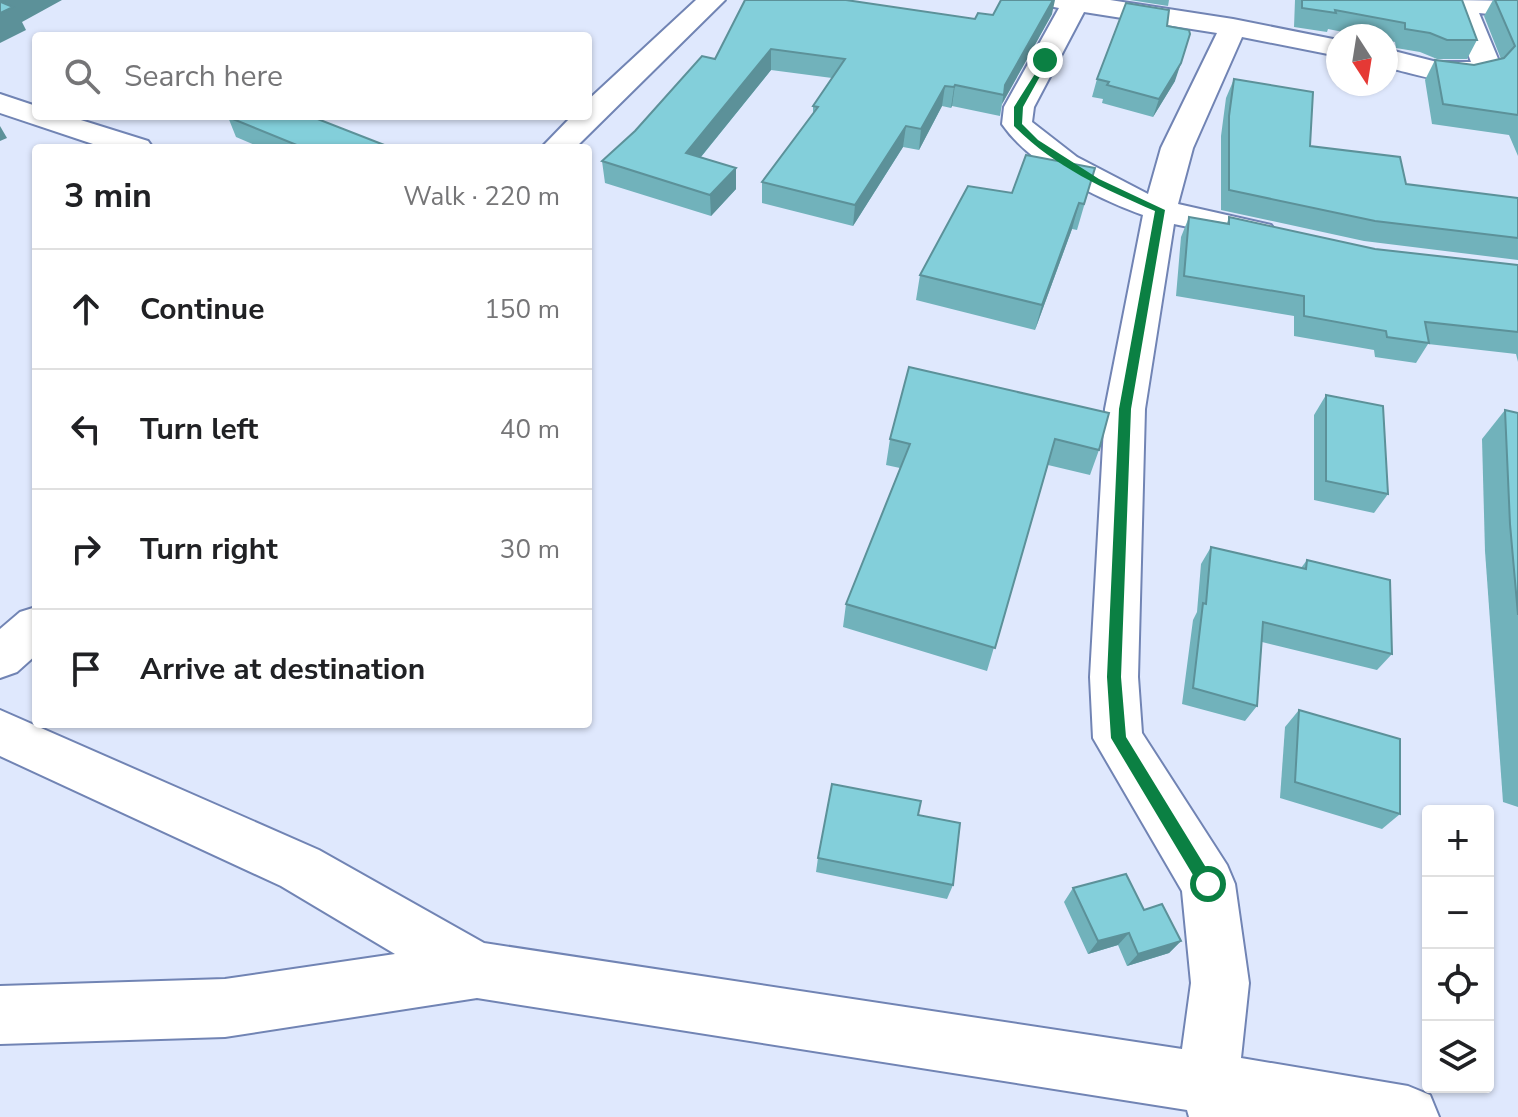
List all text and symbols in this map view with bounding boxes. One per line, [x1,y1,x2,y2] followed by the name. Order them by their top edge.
[1326,24,1398,96] north arrow
[32,32,592,120] search box
[1027,42,1063,78] route end
[60,54,104,98] icon: search
[124,56,283,97] text: Search here
[64,173,152,219] text: 3 min
[403,179,560,214] text: Walk · 220 m
[64,287,108,331] icon: ahead
[140,289,265,330] text: Continue
[484,292,560,327] text: 150 m
[64,407,108,451] icon: left
[140,409,258,450] text: Turn left
[500,412,560,447] text: 40 m
[64,527,108,571] icon: right
[140,529,278,570] text: Turn right
[500,532,560,567] text: 30 m
[64,647,108,691] icon: arrive
[140,649,425,690] text: Arrive at destination
[1422,805,1494,1093] map controls
[1422,805,1494,877] button: +
[1190,866,1226,902] route start
[1422,877,1494,949] button: −
[1422,949,1494,1021] button: locate
[1422,1021,1494,1093] button: layers

